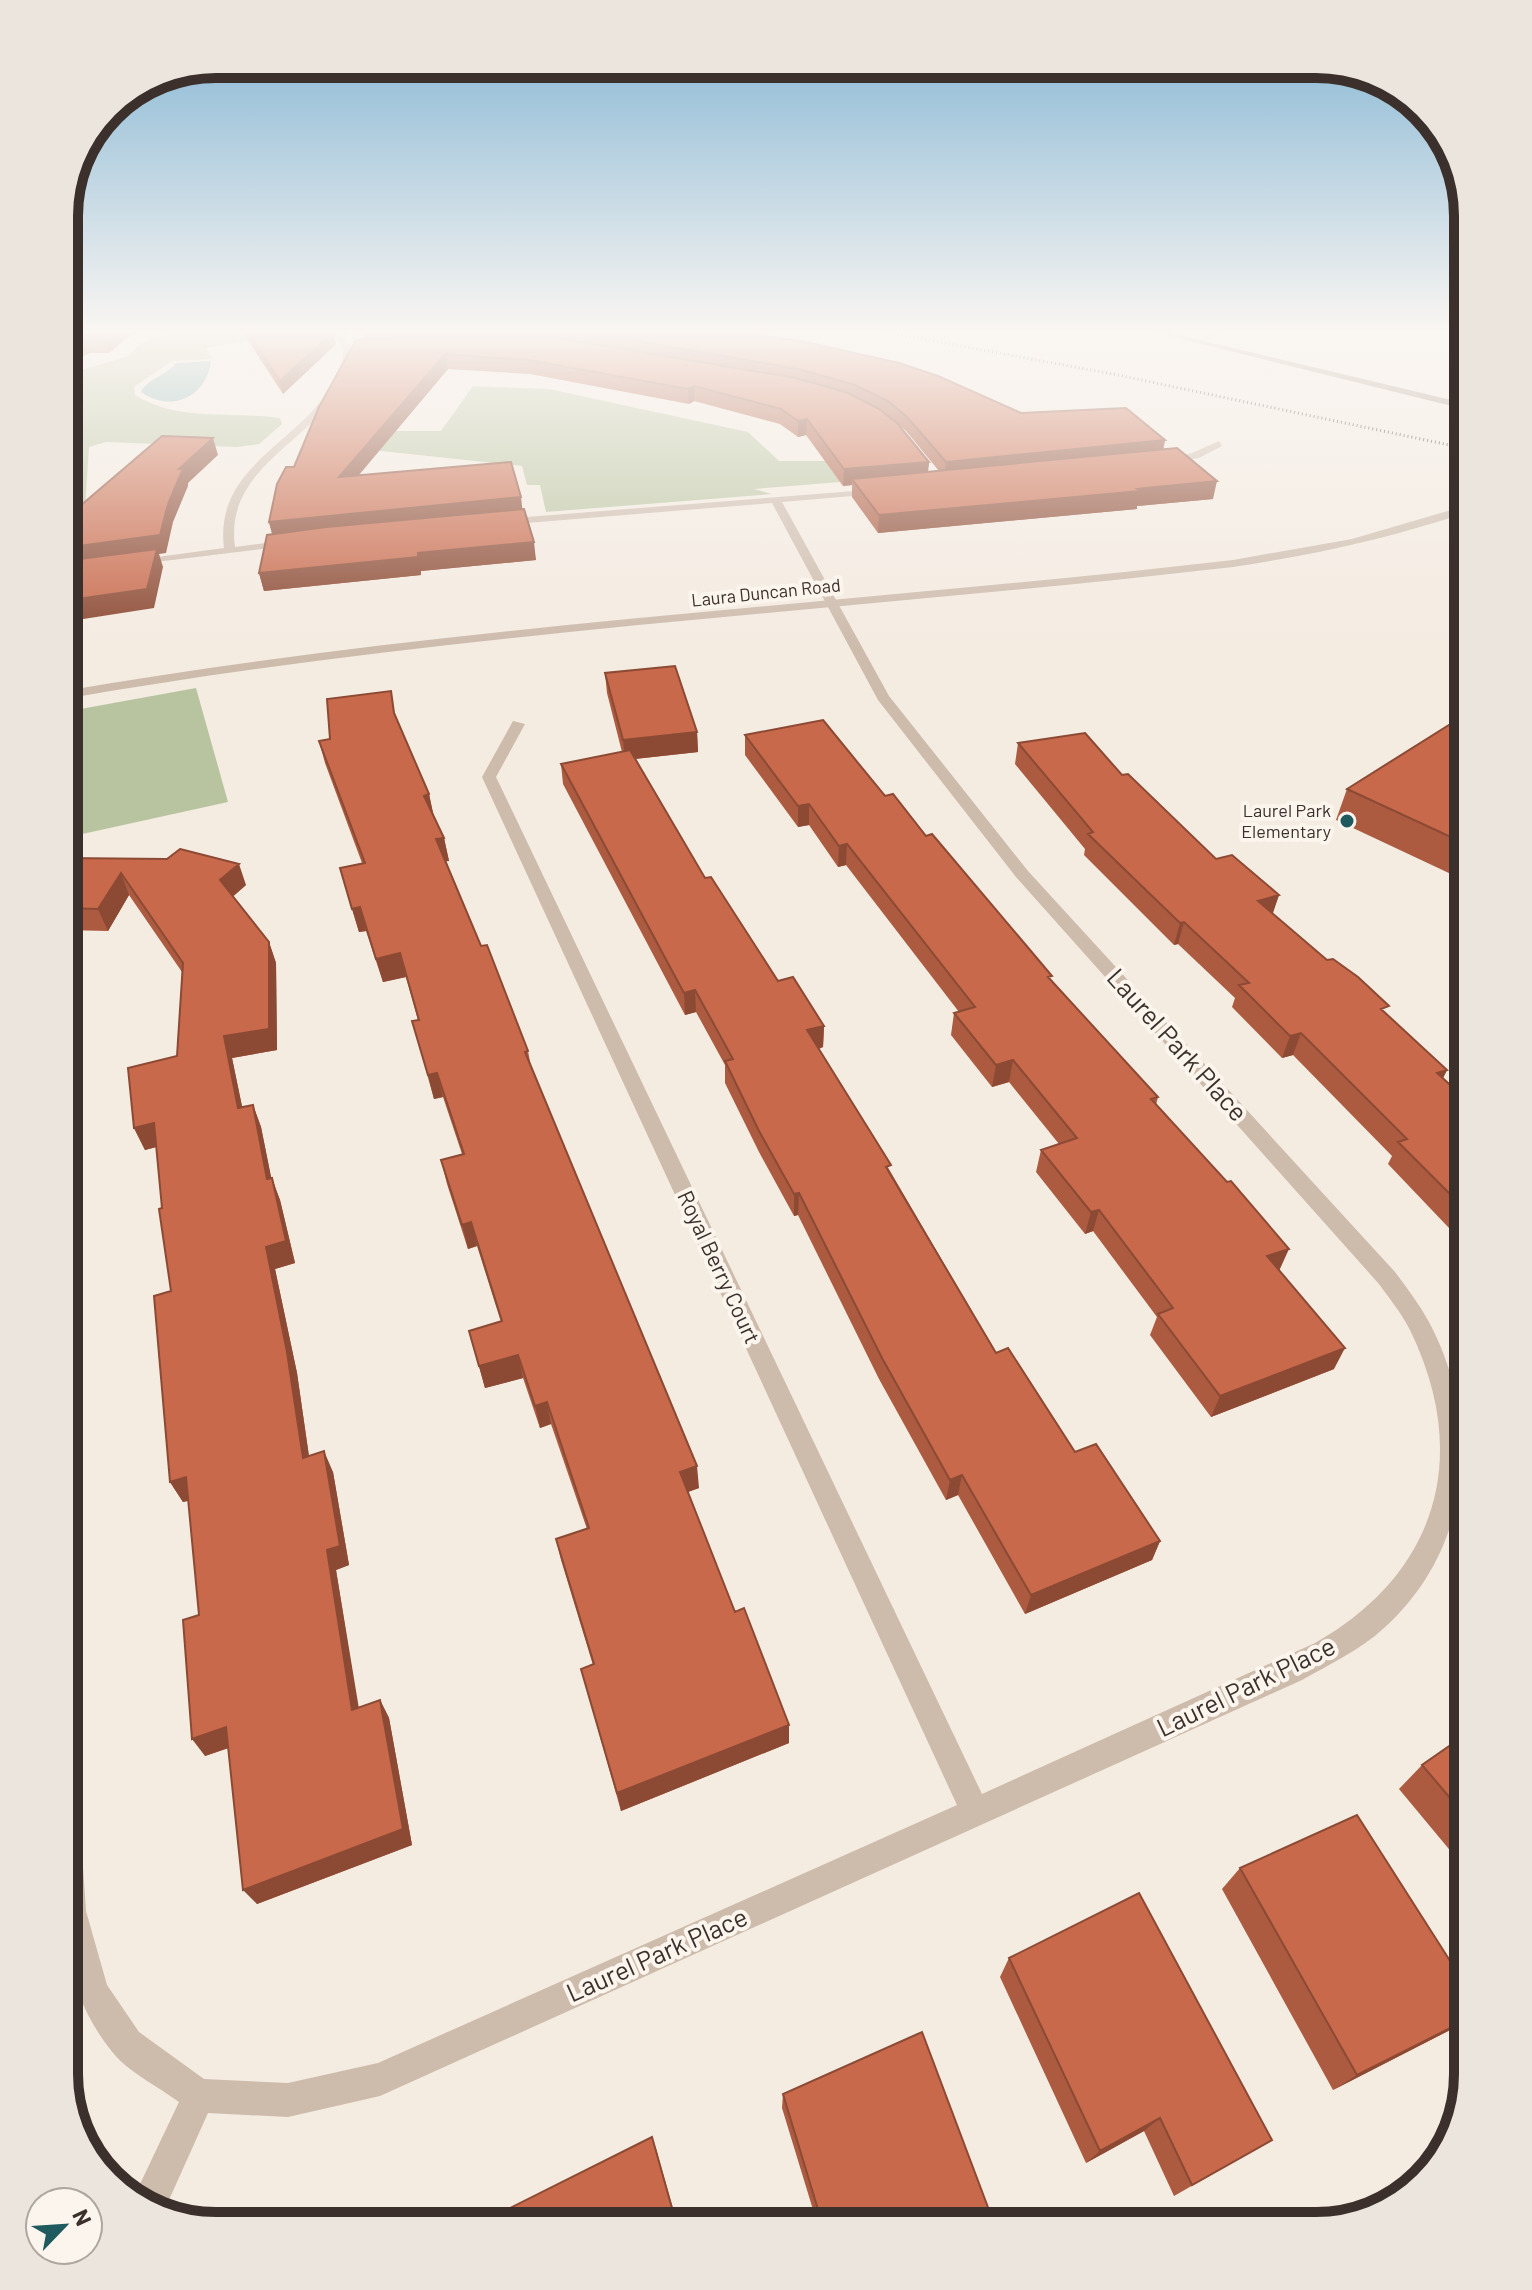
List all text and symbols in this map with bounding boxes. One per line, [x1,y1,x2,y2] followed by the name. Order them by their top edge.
[690,573,842,611] street label: Laura Duncan Road
[1241,799,1331,842] place label: Laurel Park Elementary
[1338,812,1356,830] marker: Laurel Park Elementary
[1101,961,1255,1127] street label: Laurel Park Place
[673,1186,767,1347] street label: Royal Berry Court
[1151,1629,1340,1742] street label: Laurel Park Place
[561,1900,752,2007] street label: Laurel Park Place
[24,2186,104,2266] north arrow
[68,2205,98,2229] text: N

